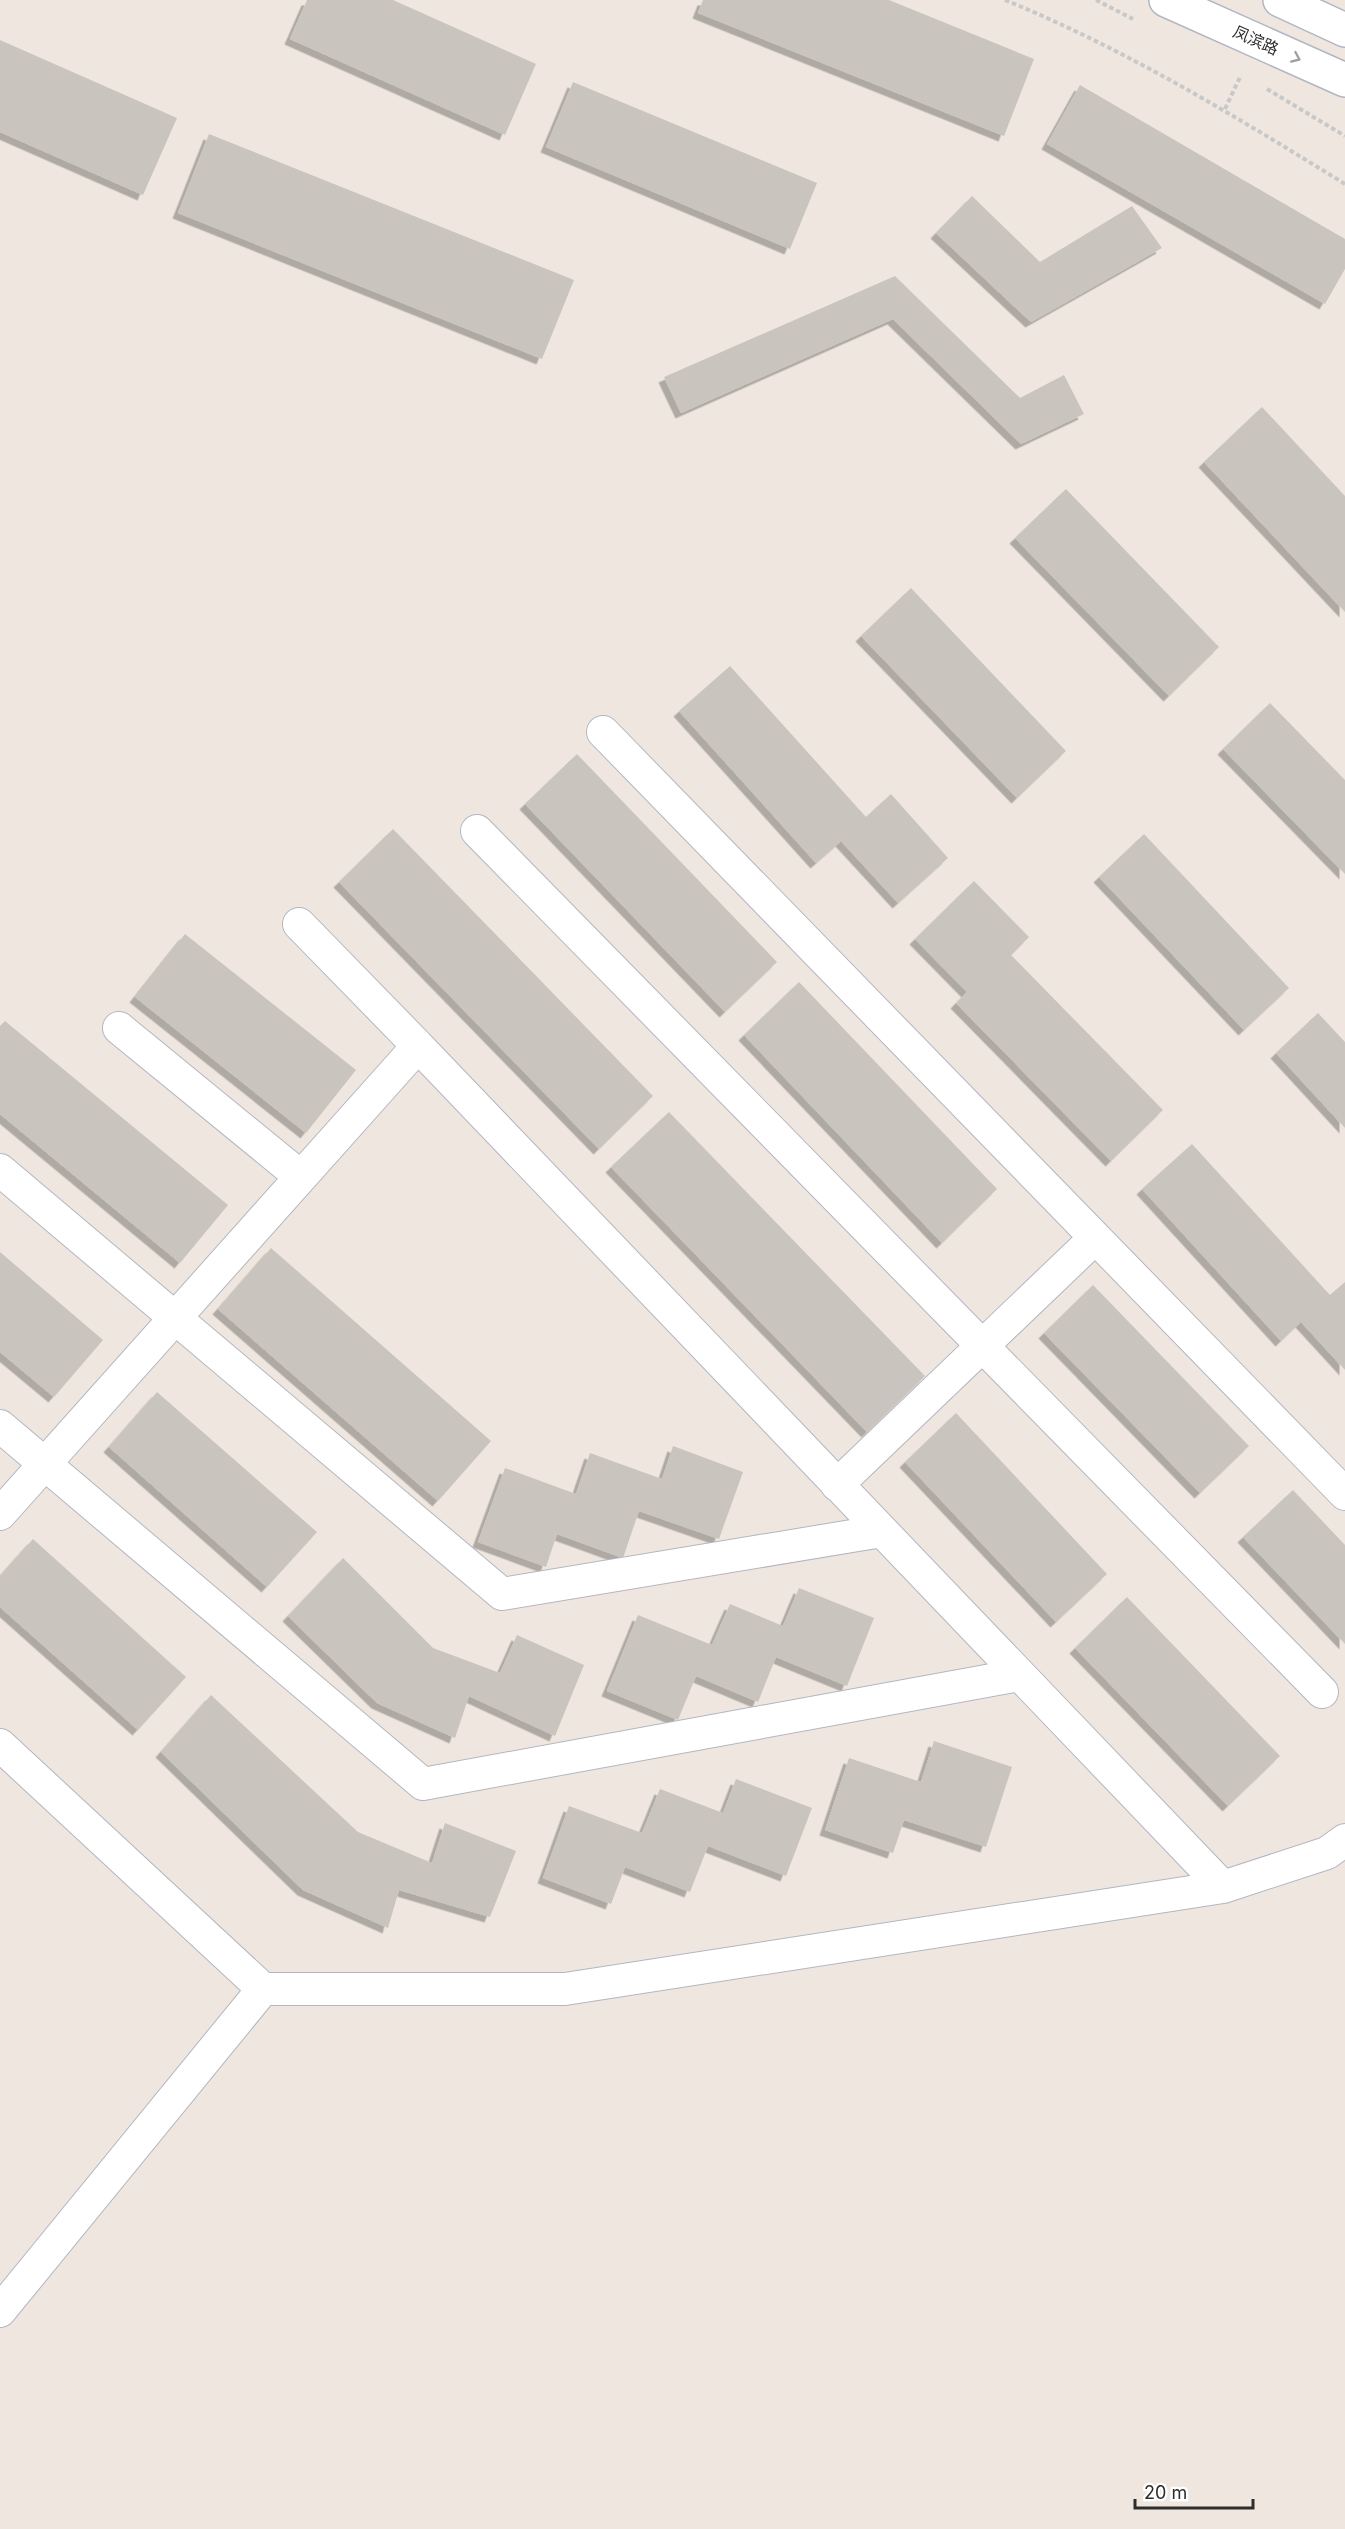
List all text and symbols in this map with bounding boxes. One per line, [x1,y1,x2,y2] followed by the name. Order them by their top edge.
[1230,21,1282,59] street label: 凤滨路
[1290,51,1301,63] one-way arrow
[1135,2472,1254,2510] scale bar
[1144,2482,1187,2503] text: 20 m

